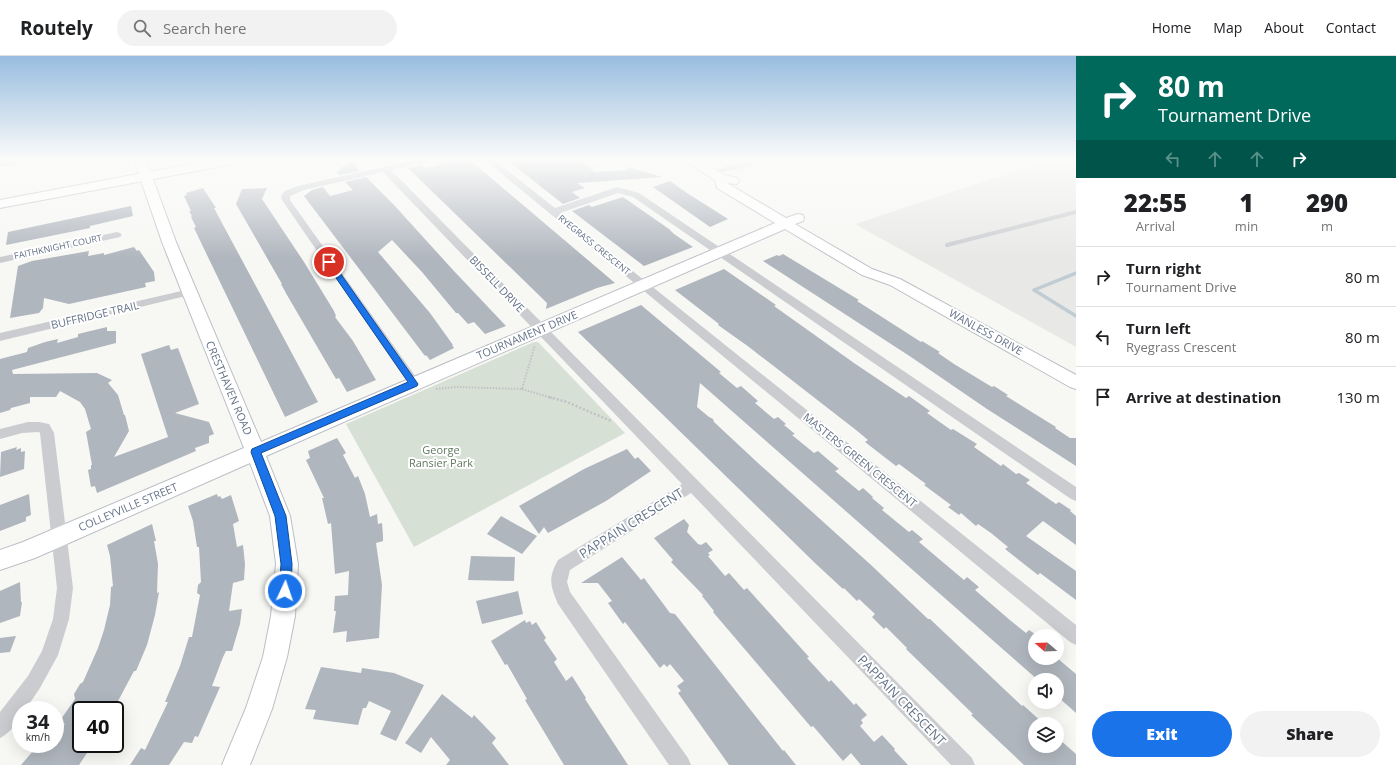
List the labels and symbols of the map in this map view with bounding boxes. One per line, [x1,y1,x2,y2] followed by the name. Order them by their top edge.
[556,212,633,278] street label: RYEGRASS CRESCENT
[13,231,103,262] street label: FAITHKNIGHT COURT
[312,245,346,279] pin
[467,252,528,315] street label: BISSELL DRIVE
[49,297,141,332] street label: BUFFRIDGE TRAIL
[946,305,1026,358] street label: WANLESS DRIVE
[474,306,580,363] street label: TOURNAMENT DRIVE
[203,338,256,437] street label: CRESTHAVEN ROAD
[800,409,920,510] street label: MASTERS GREEN CRESCENT
[409,442,473,470] park label: George Ransier Park
[76,479,180,534] street label: COLLEYVILLE STREET
[576,483,687,562] street label: PAPPAIN CRESCENT
[264,570,306,612] position arrow
[1028,629,1064,665] north arrow
[854,651,951,750] street label: PAPPAIN CRESCENT
[72,701,124,753] speed limit sign: 40

